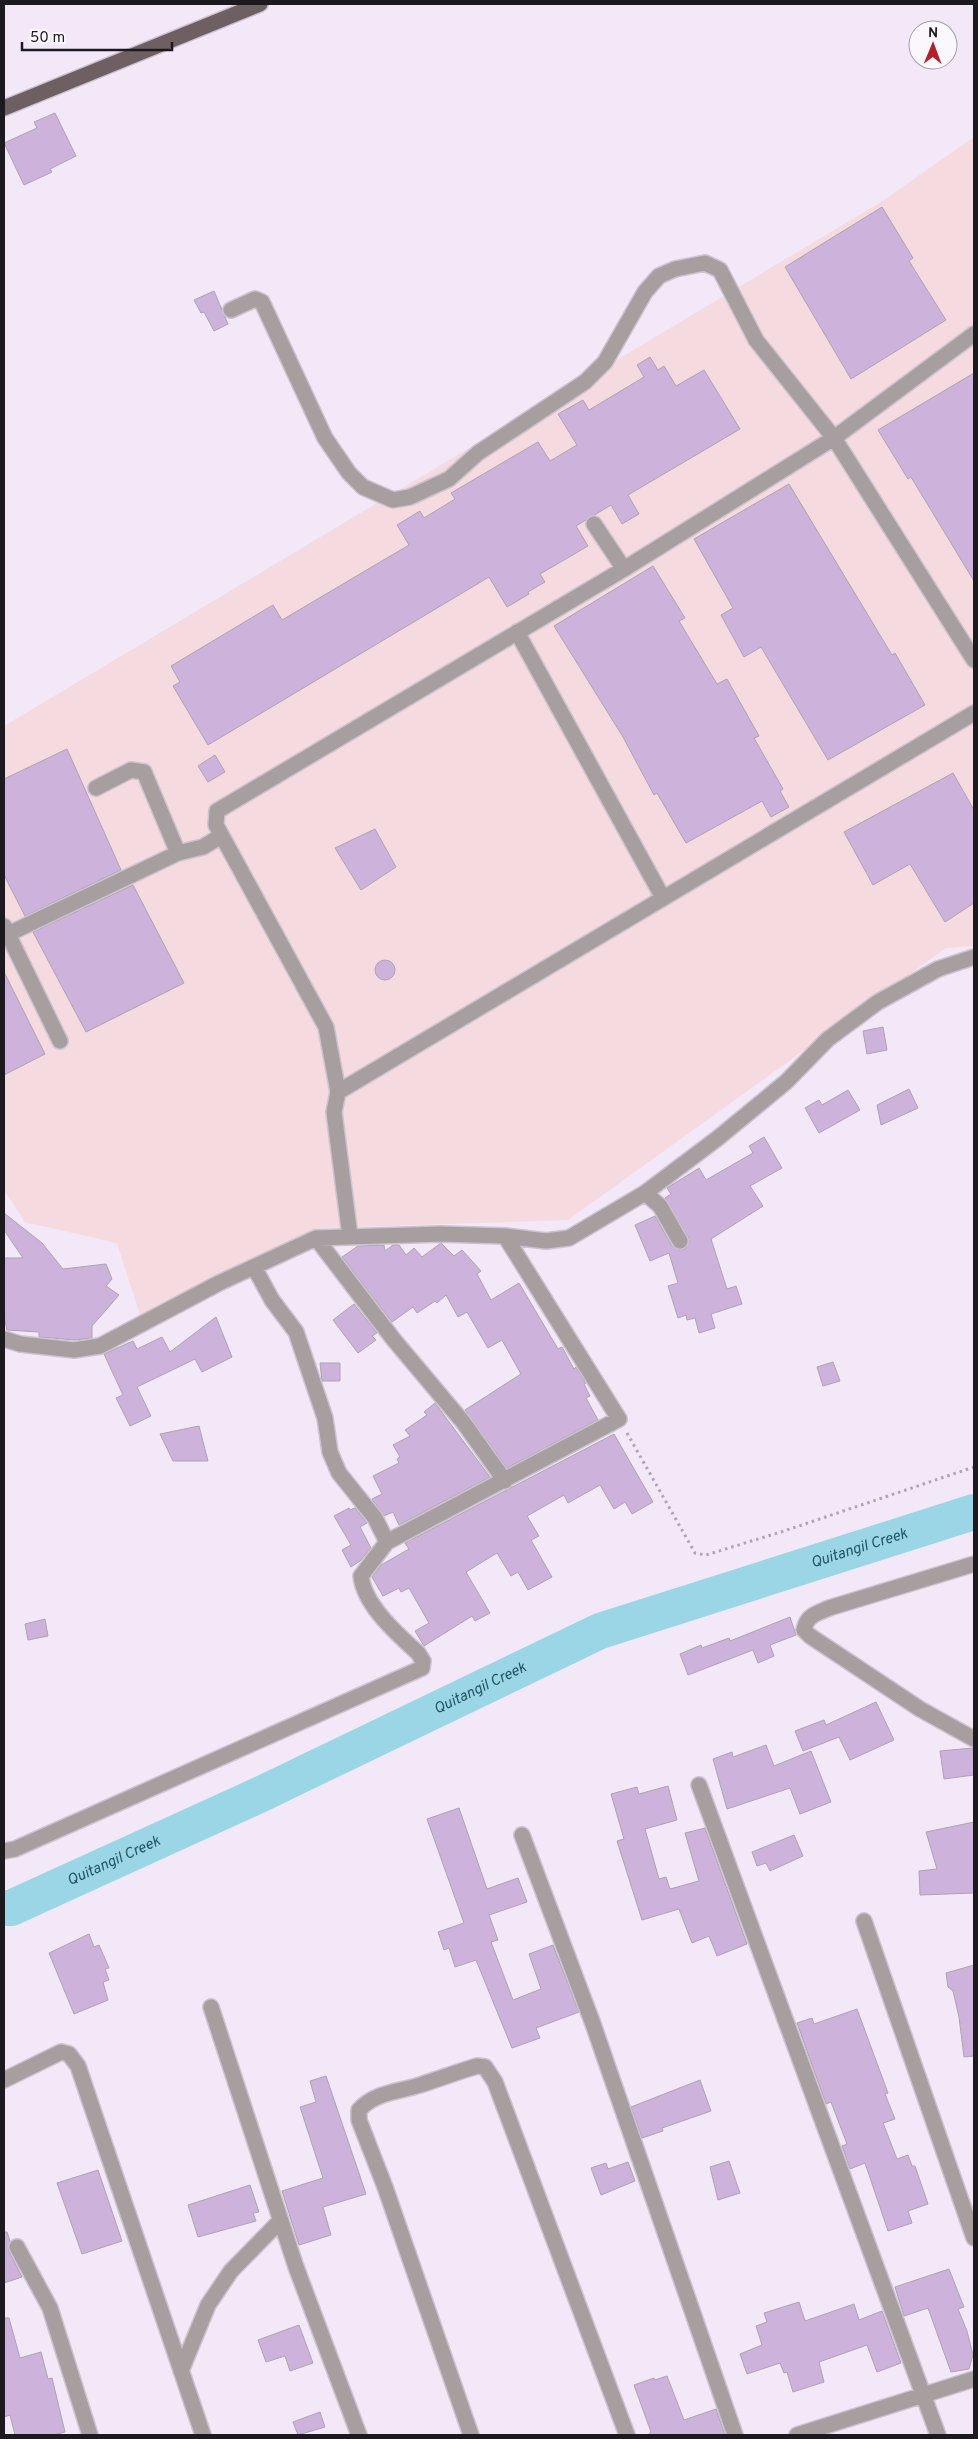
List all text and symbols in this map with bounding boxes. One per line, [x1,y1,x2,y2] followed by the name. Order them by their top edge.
[22,20,172,52] scale bar
[908,20,958,70] north arrow
[928,25,938,42] text: N
[30,29,65,48] text: 50 m
[809,1524,910,1573] water label: Quitangil Creek
[431,1658,530,1719] water label: Quitangil Creek
[64,1832,164,1891] water label: Quitangil Creek

